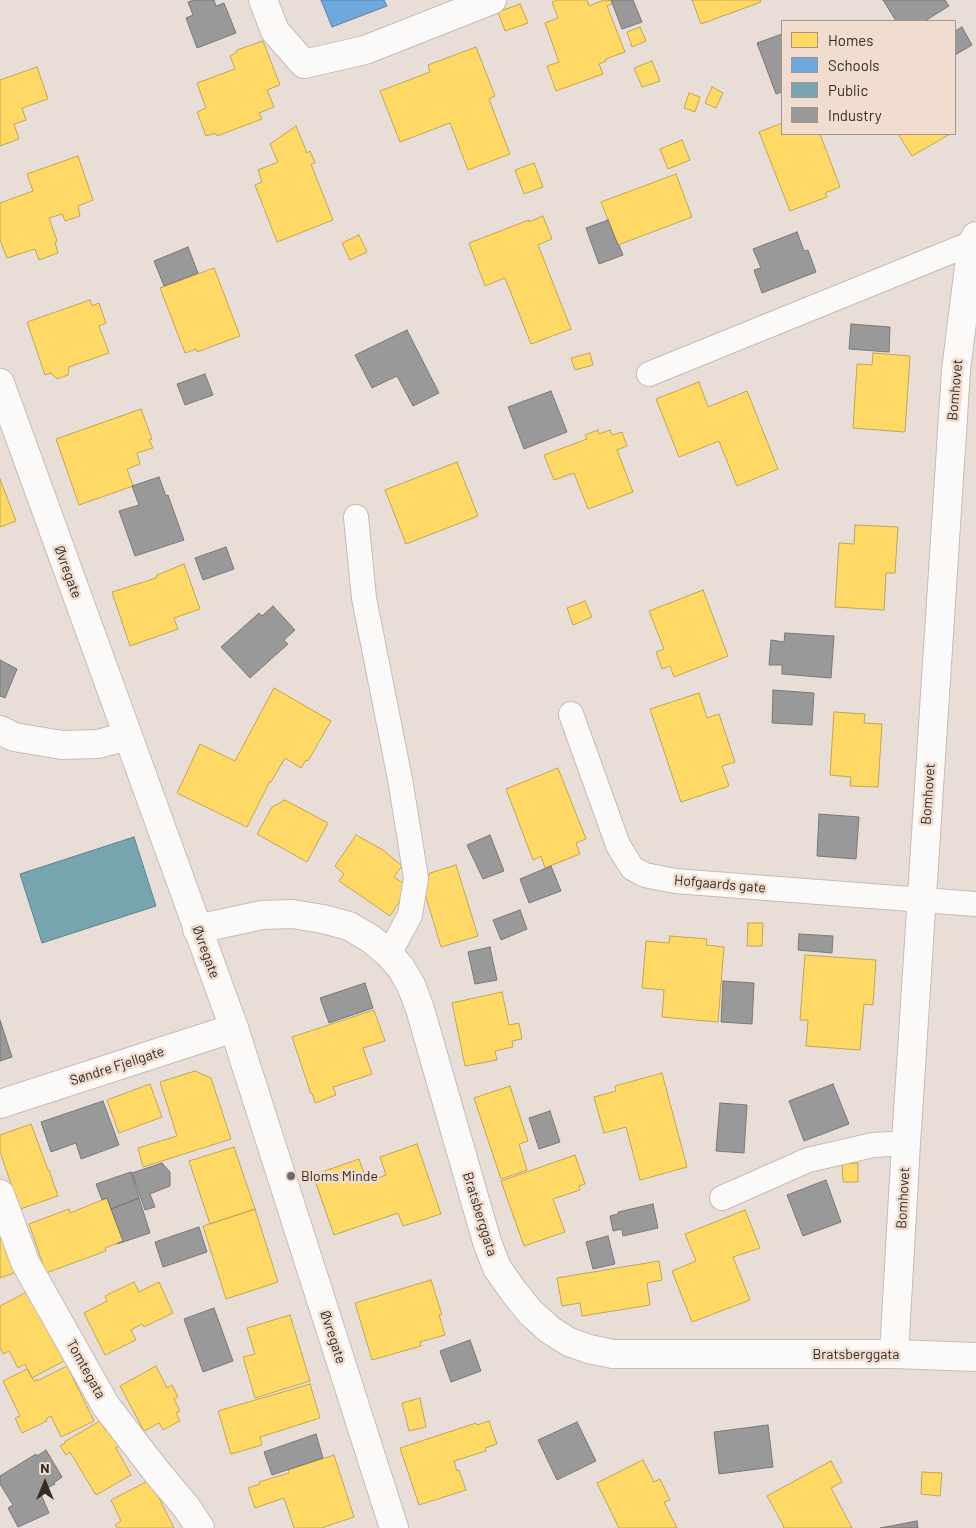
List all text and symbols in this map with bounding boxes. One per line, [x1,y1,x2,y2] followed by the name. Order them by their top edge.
[781,20,956,135] legend
[828,31,873,49] text: Homes
[828,56,880,74] text: Schools
[828,81,868,99] text: Public
[828,106,882,124] text: Industry
[944,359,966,421] street label: Bomhovet
[51,543,85,601] street label: Øvregate
[917,763,939,825] street label: Bomhovet
[673,872,767,896] street label: Hofgaards gate
[189,923,223,981] street label: Øvregate
[68,1043,166,1089] street label: Søndre Fjellgate
[893,1167,913,1229] street label: Bomhovet
[301,1168,378,1184] place label: Bloms Minde
[285,1170,297,1182] marker: Bloms Minde
[459,1170,501,1258] street label: Bratsberggata
[317,1308,349,1366] street label: Øvregate
[63,1336,109,1402] street label: Tomtegata
[812,1346,900,1362] street label: Bratsberggata
[20,1458,70,1508] north arrow
[40,1459,50,1476] text: N

